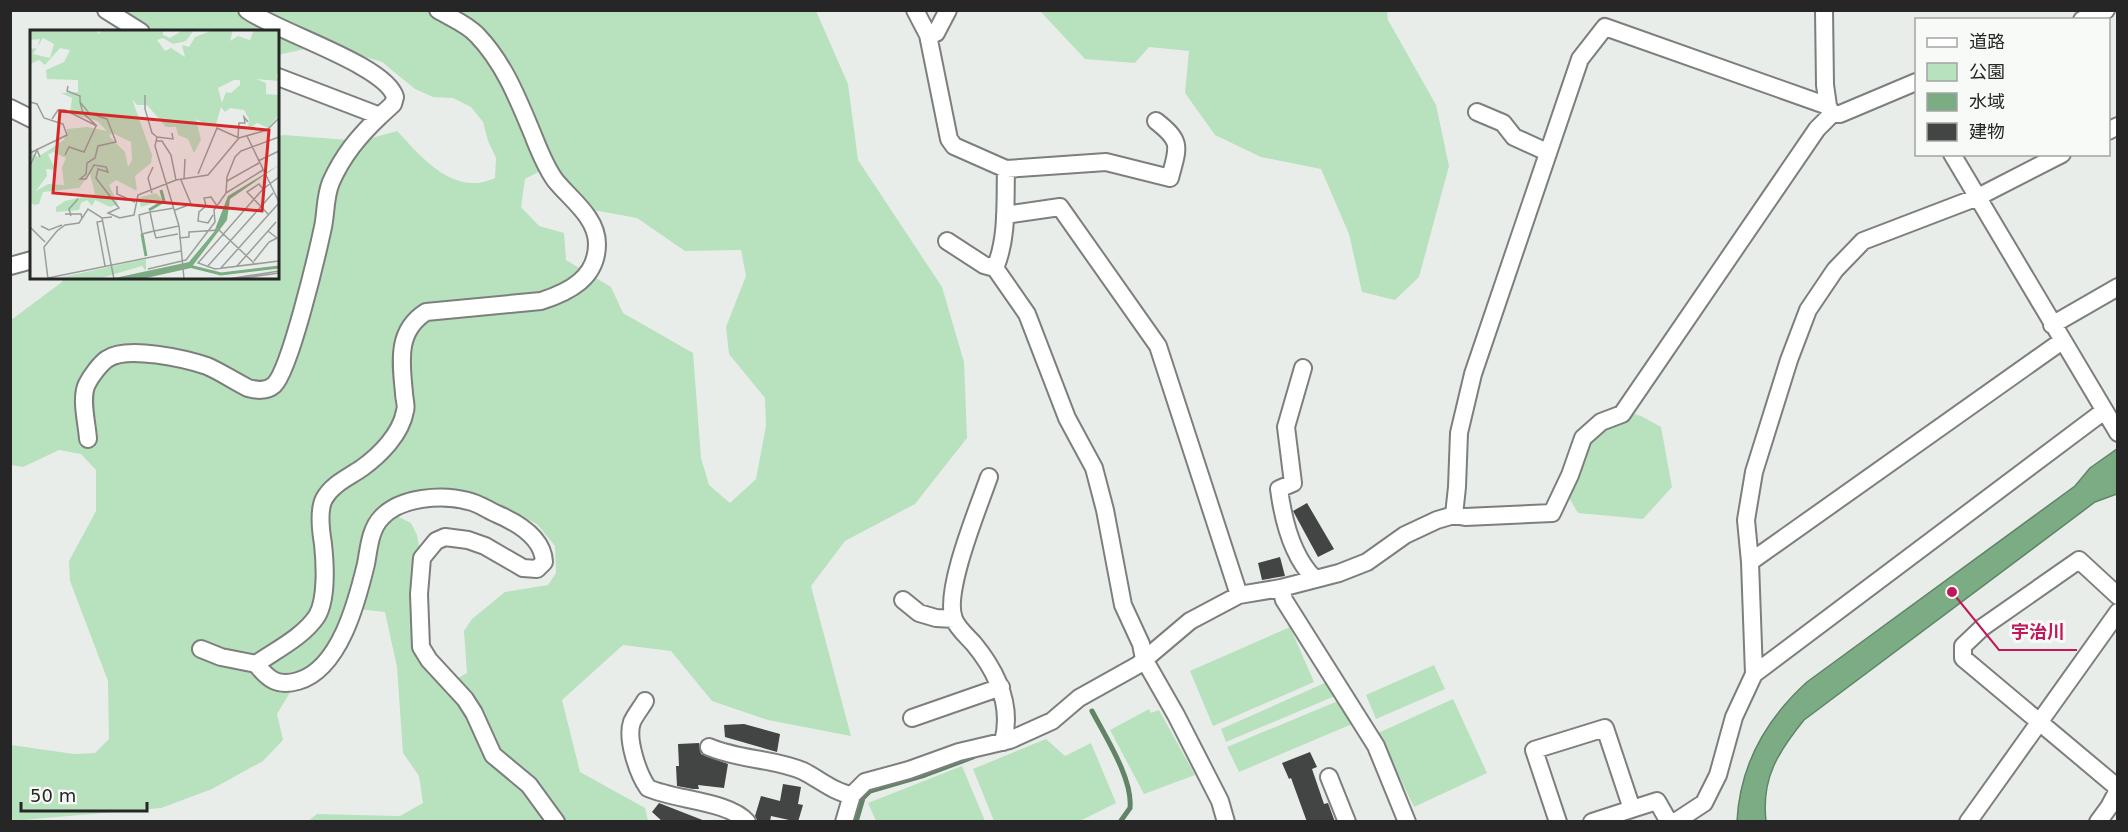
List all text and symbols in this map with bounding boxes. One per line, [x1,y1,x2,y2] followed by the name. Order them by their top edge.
[1915,18,2110,156] legend
[30,30,279,279] inset map
[1969,31,2005,52] text: 道路
[1969,61,2005,82] text: 公園
[1969,91,2005,112] text: 水域
[1969,121,2005,142] text: 建物
[1999,614,2077,650] callout: 宇治川
[2011,621,2065,642] text: 宇治川
[21,775,147,813] scale bar
[30,785,76,806] text: 50 m

